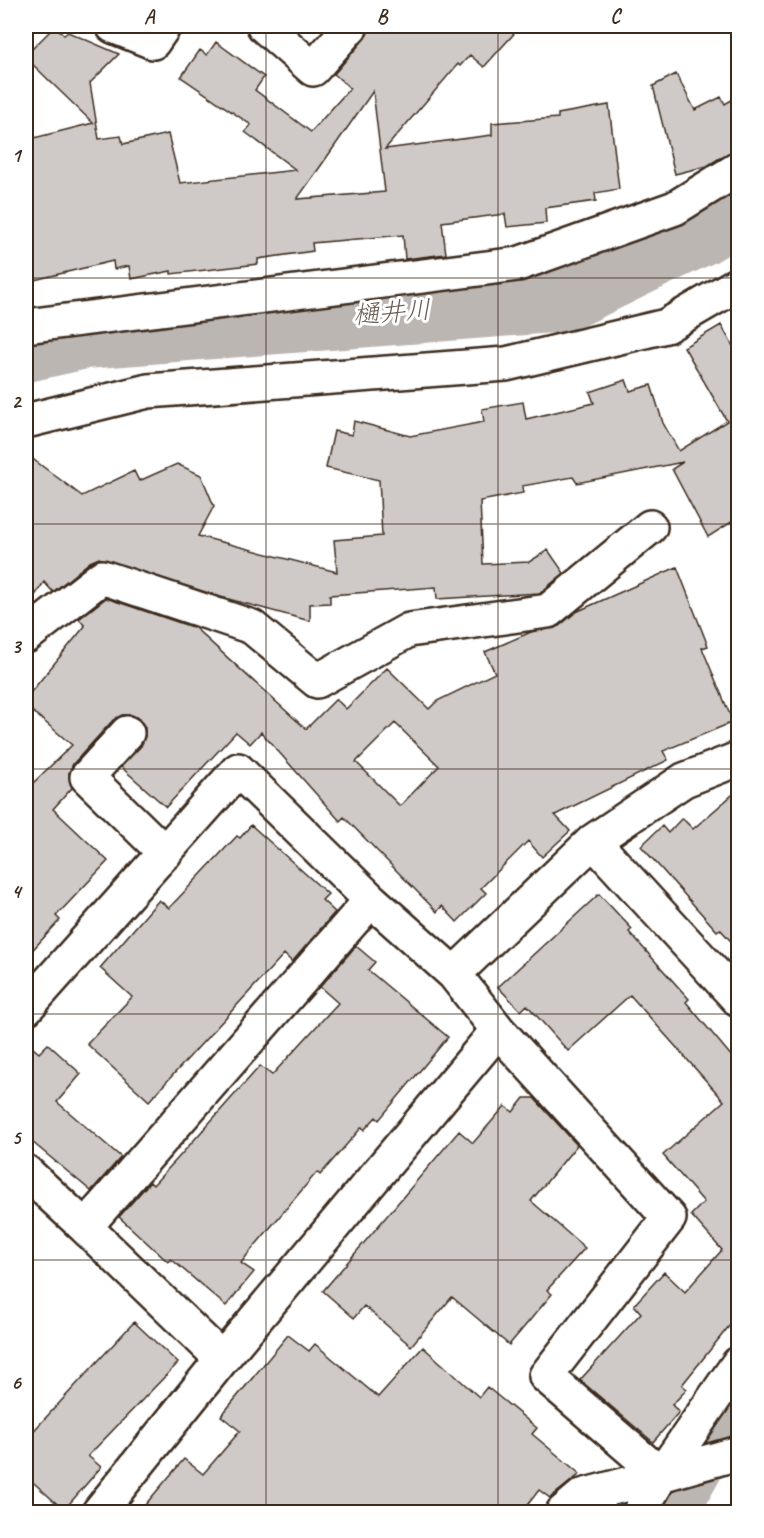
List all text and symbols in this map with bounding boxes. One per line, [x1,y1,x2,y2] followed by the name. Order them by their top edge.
[144,4,156,29] text: A
[377,4,389,29] text: B
[610,4,622,29] text: C
[12,143,23,168] text: 1
[352,293,432,331] water label: 樋井川
[12,389,23,414] text: 2
[12,634,23,659] text: 3
[12,879,24,904] text: 4
[12,1125,23,1150] text: 5
[11,1370,22,1395] text: 6

